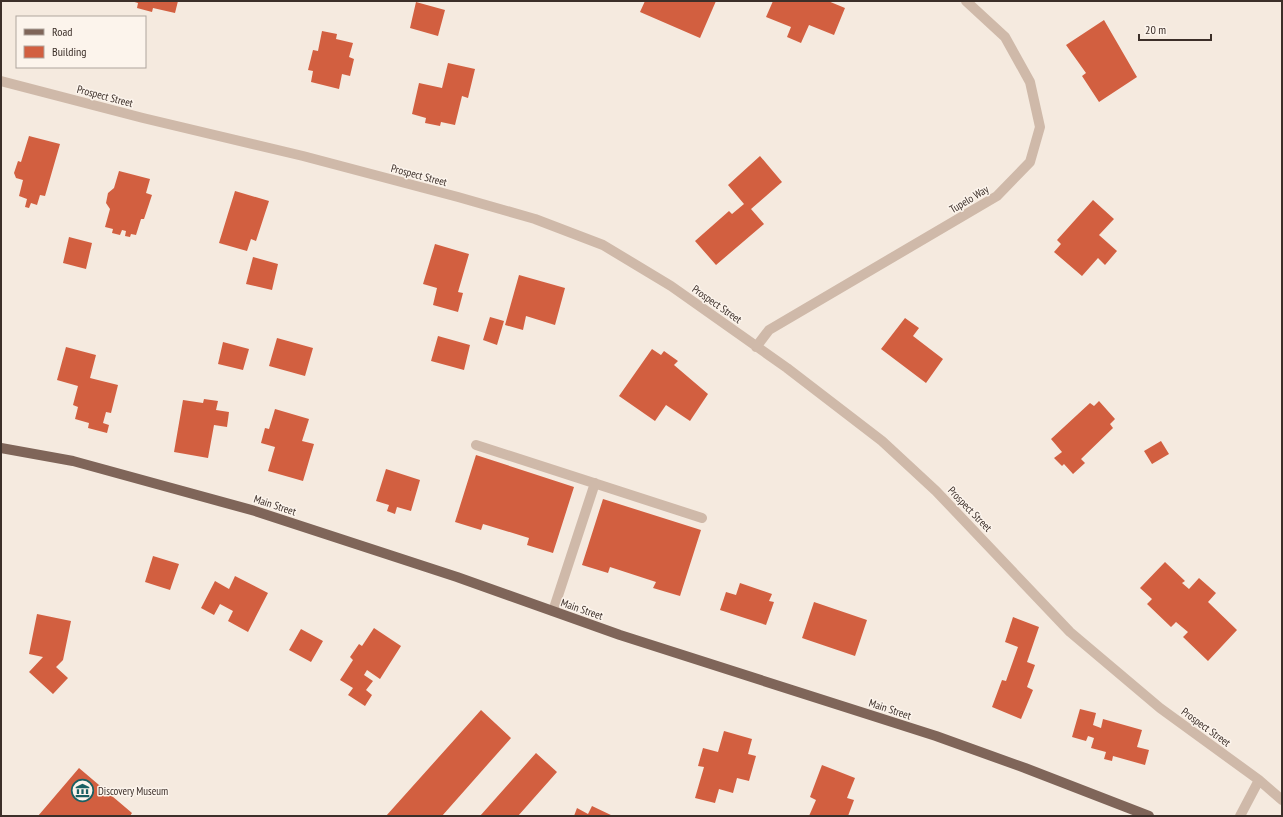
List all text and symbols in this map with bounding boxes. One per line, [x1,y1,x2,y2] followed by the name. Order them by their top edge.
[16,16,146,68] legend
[1139,16,1211,42] scale bar
[1145,22,1166,37] text: 20 m
[52,24,72,39] text: Road
[52,44,87,59] text: Building
[75,82,135,110] street label: Prospect Street
[389,161,449,189] street label: Prospect Street
[947,181,992,216] street label: Tupelo Way
[689,282,745,326] street label: Prospect Street
[945,483,995,535] street label: Prospect Street
[252,492,298,518] street label: Main Street
[559,595,605,623] street label: Main Street
[867,696,913,722] street label: Main Street
[1179,704,1233,750] street label: Prospect Street
[70,778,96,804] museum icon: Discovery Museum
[98,784,168,798] place label: Discovery Museum

